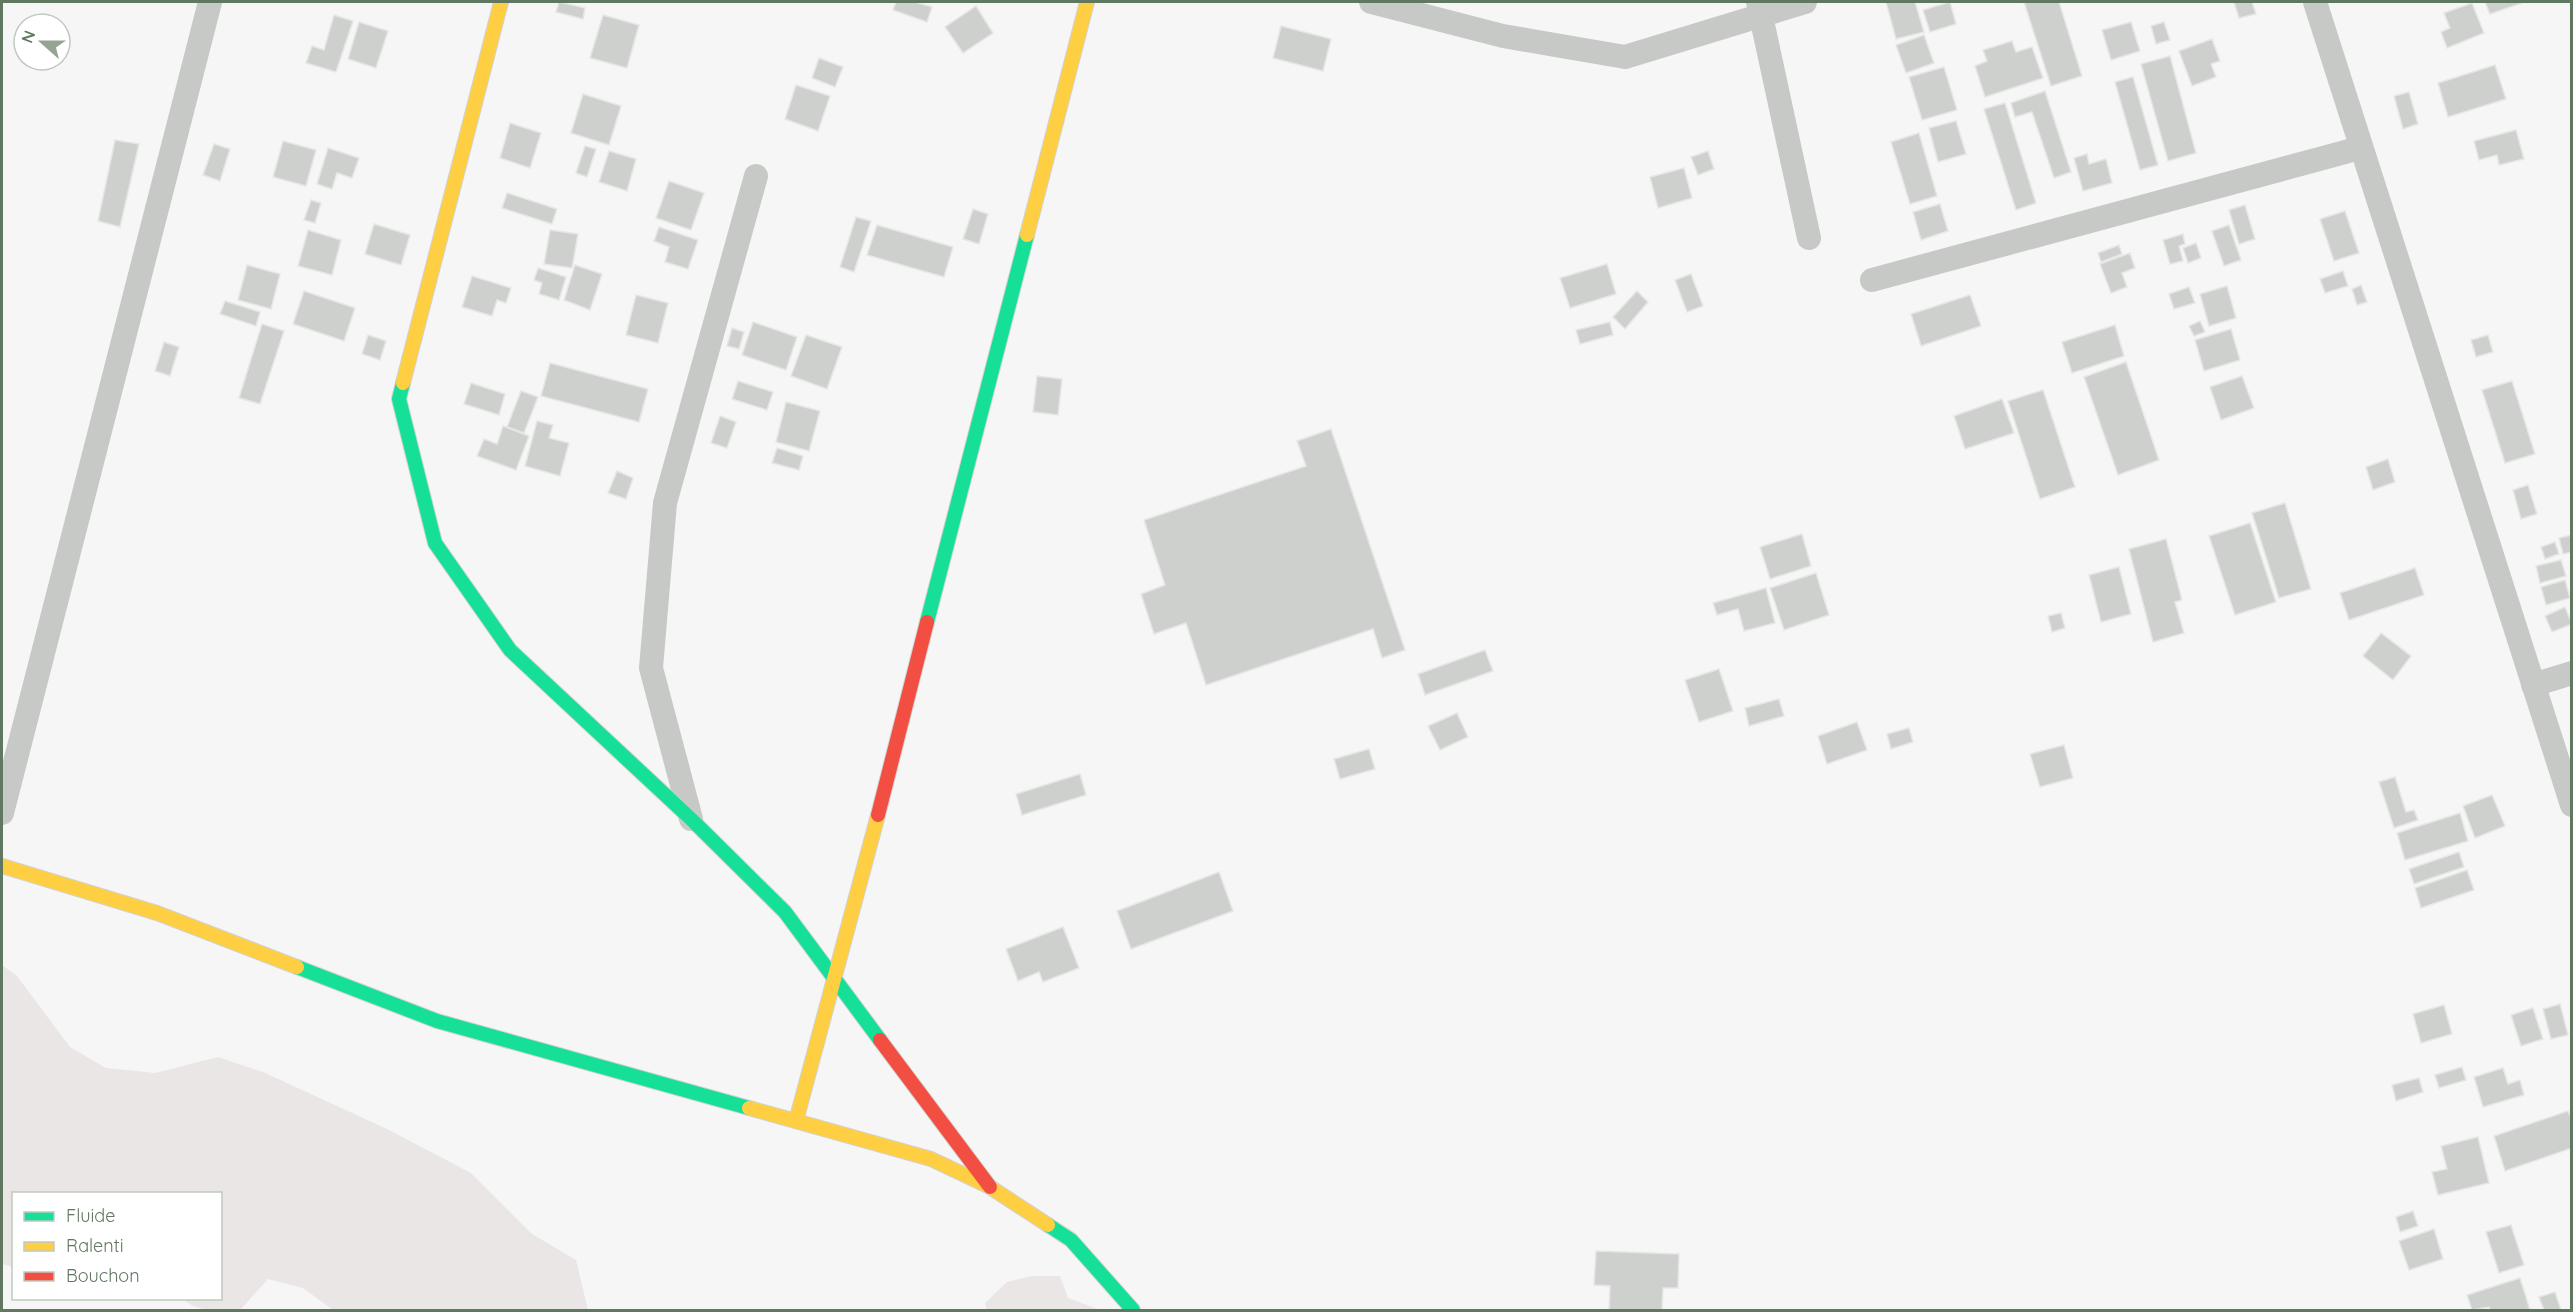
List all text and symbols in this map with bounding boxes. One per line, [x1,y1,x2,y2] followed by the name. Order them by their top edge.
[12,12,72,72] north arrow
[17,28,39,46] text: N
[12,1192,222,1300] legend
[66,1204,115,1227] text: Fluide
[66,1234,124,1257] text: Ralenti
[66,1264,140,1287] text: Bouchon

